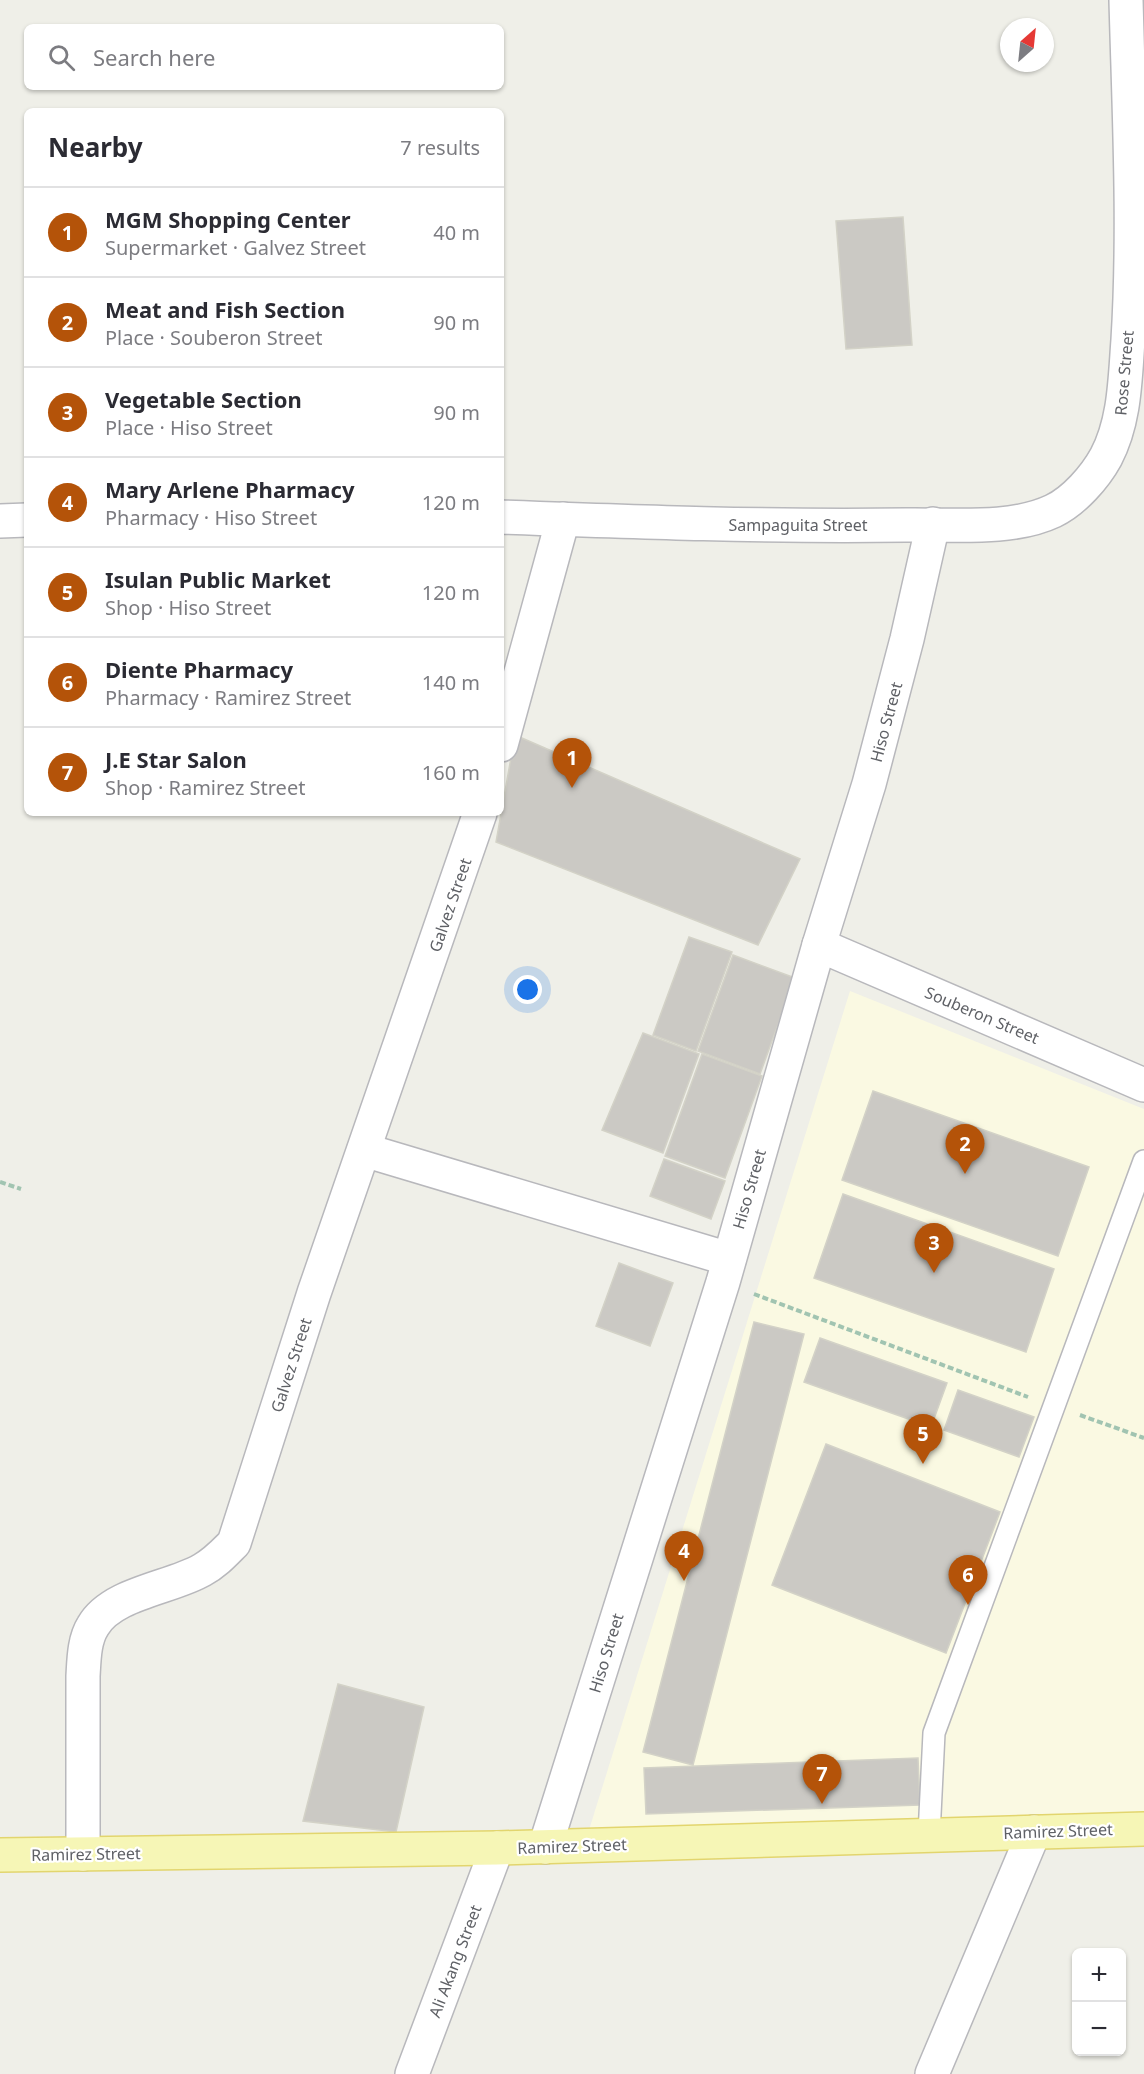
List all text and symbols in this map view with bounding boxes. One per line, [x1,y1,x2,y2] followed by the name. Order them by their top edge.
[1000,18,1054,72] north arrow
[24,24,504,90] search box
[45,41,78,74] icon: search
[93,42,215,72] text: Search here
[48,129,143,165] text: Nearby
[400,134,480,161] text: 7 results
[105,204,351,234] text: MGM Shopping Center
[62,219,73,246] text: 1
[433,219,480,246] text: 40 m
[105,234,366,261] text: Supermarket · Galvez Street
[105,294,345,324] text: Meat and Fish Section
[62,309,73,336] text: 2
[433,309,480,336] text: 90 m
[105,324,323,351] text: Place · Souberon Street
[1109,329,1139,416] street label: Rose Street
[105,384,302,414] text: Vegetable Section
[62,399,73,426] text: 3
[433,399,480,426] text: 90 m
[105,414,273,441] text: Place · Hiso Street
[105,474,354,504] text: Mary Arlene Pharmacy
[62,489,73,516] text: 4
[422,489,480,516] text: 120 m
[105,504,317,531] text: Pharmacy · Hiso Street
[729,514,868,536] street label: Sampaguita Street
[105,564,331,594] text: Isulan Public Market
[62,579,73,606] text: 5
[422,579,480,606] text: 120 m
[105,594,271,621] text: Shop · Hiso Street
[105,654,293,684] text: Diente Pharmacy
[62,669,73,696] text: 6
[422,669,480,696] text: 140 m
[865,679,907,765] street label: Hiso Street
[105,684,351,711] text: Pharmacy · Ramirez Street
[552,738,592,788] pin: 1
[105,744,247,774] text: J.E Star Salon
[62,759,73,786] text: 7
[422,759,480,786] text: 160 m
[105,774,305,801] text: Shop · Ramirez Street
[424,855,476,955] street label: Galvez Street
[513,975,542,1004] your location
[922,981,1043,1049] street label: Souberon Street
[946,1124,984,1174] pin: 2
[727,1146,771,1232] street label: Hiso Street
[914,1224,954,1273] pin: 3
[265,1315,317,1415] street label: Galvez Street
[904,1414,942,1464] pin: 5
[664,1532,704,1581] pin: 4
[948,1556,988,1605] pin: 6
[583,1610,629,1696] street label: Hiso Street
[802,1754,842,1804] pin: 7
[1003,1818,1113,1844] street label: Ramirez Street
[517,1833,627,1859] street label: Ramirez Street
[31,1842,141,1866] street label: Ramirez Street
[423,1901,487,2020] street label: Ali Akang Street
[1072,1948,1126,2056] map controls
[1072,1948,1126,2002] button: +
[1072,2002,1126,2056] button: −

